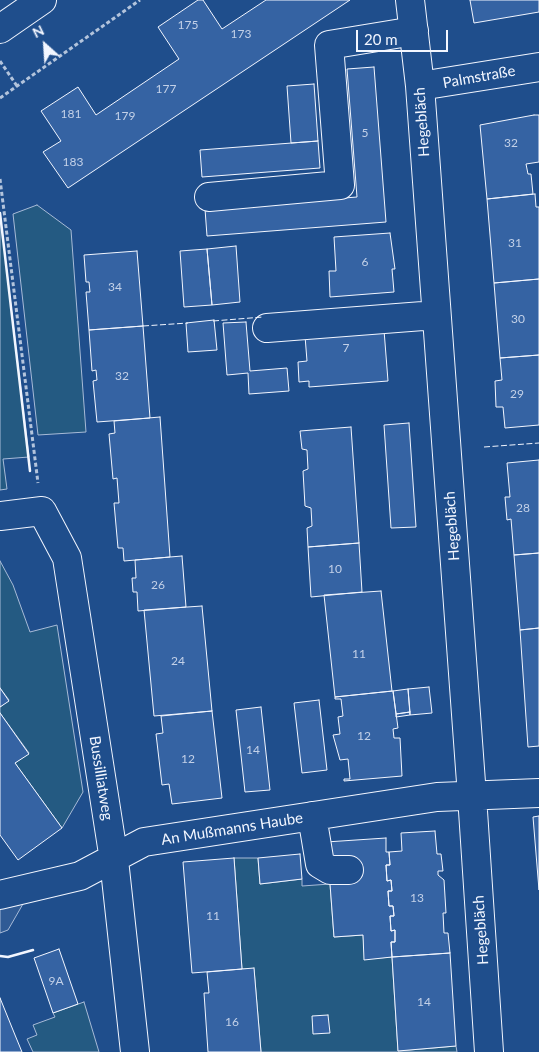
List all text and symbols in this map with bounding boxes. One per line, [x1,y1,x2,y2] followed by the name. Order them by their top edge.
[178,18,198,32] house number: 175
[20,20,70,70] north arrow
[359,20,452,52] scale bar
[30,21,47,41] text: N
[231,27,251,41] house number: 173
[364,30,398,48] text: 20 m
[441,62,517,92] street label: Palmstraße
[156,82,176,96] house number: 177
[411,87,433,157] street label: Hegebläch
[61,107,81,121] house number: 181
[115,109,135,123] house number: 179
[362,126,368,140] house number: 5
[504,136,518,150] house number: 32
[63,155,83,169] house number: 183
[508,236,522,250] house number: 31
[362,255,368,269] house number: 6
[108,280,122,294] house number: 34
[511,312,525,326] house number: 30
[343,341,349,355] house number: 7
[115,369,129,383] house number: 32
[510,387,524,401] house number: 29
[441,491,463,561] street label: Hegebläch
[516,501,530,515] house number: 28
[328,562,342,576] house number: 10
[151,578,165,592] house number: 26
[352,647,366,661] house number: 11
[171,654,185,668] house number: 24
[357,729,371,743] house number: 12
[85,734,117,822] street label: Bussilliatweg
[246,743,260,757] house number: 14
[181,752,195,766] house number: 12
[160,809,304,849] street label: An Mußmanns Haube
[410,891,424,905] house number: 13
[470,895,492,965] street label: Hegebläch
[206,909,220,923] house number: 11
[48,974,64,988] house number: 9A
[417,995,431,1009] house number: 14
[225,1015,239,1029] house number: 16

